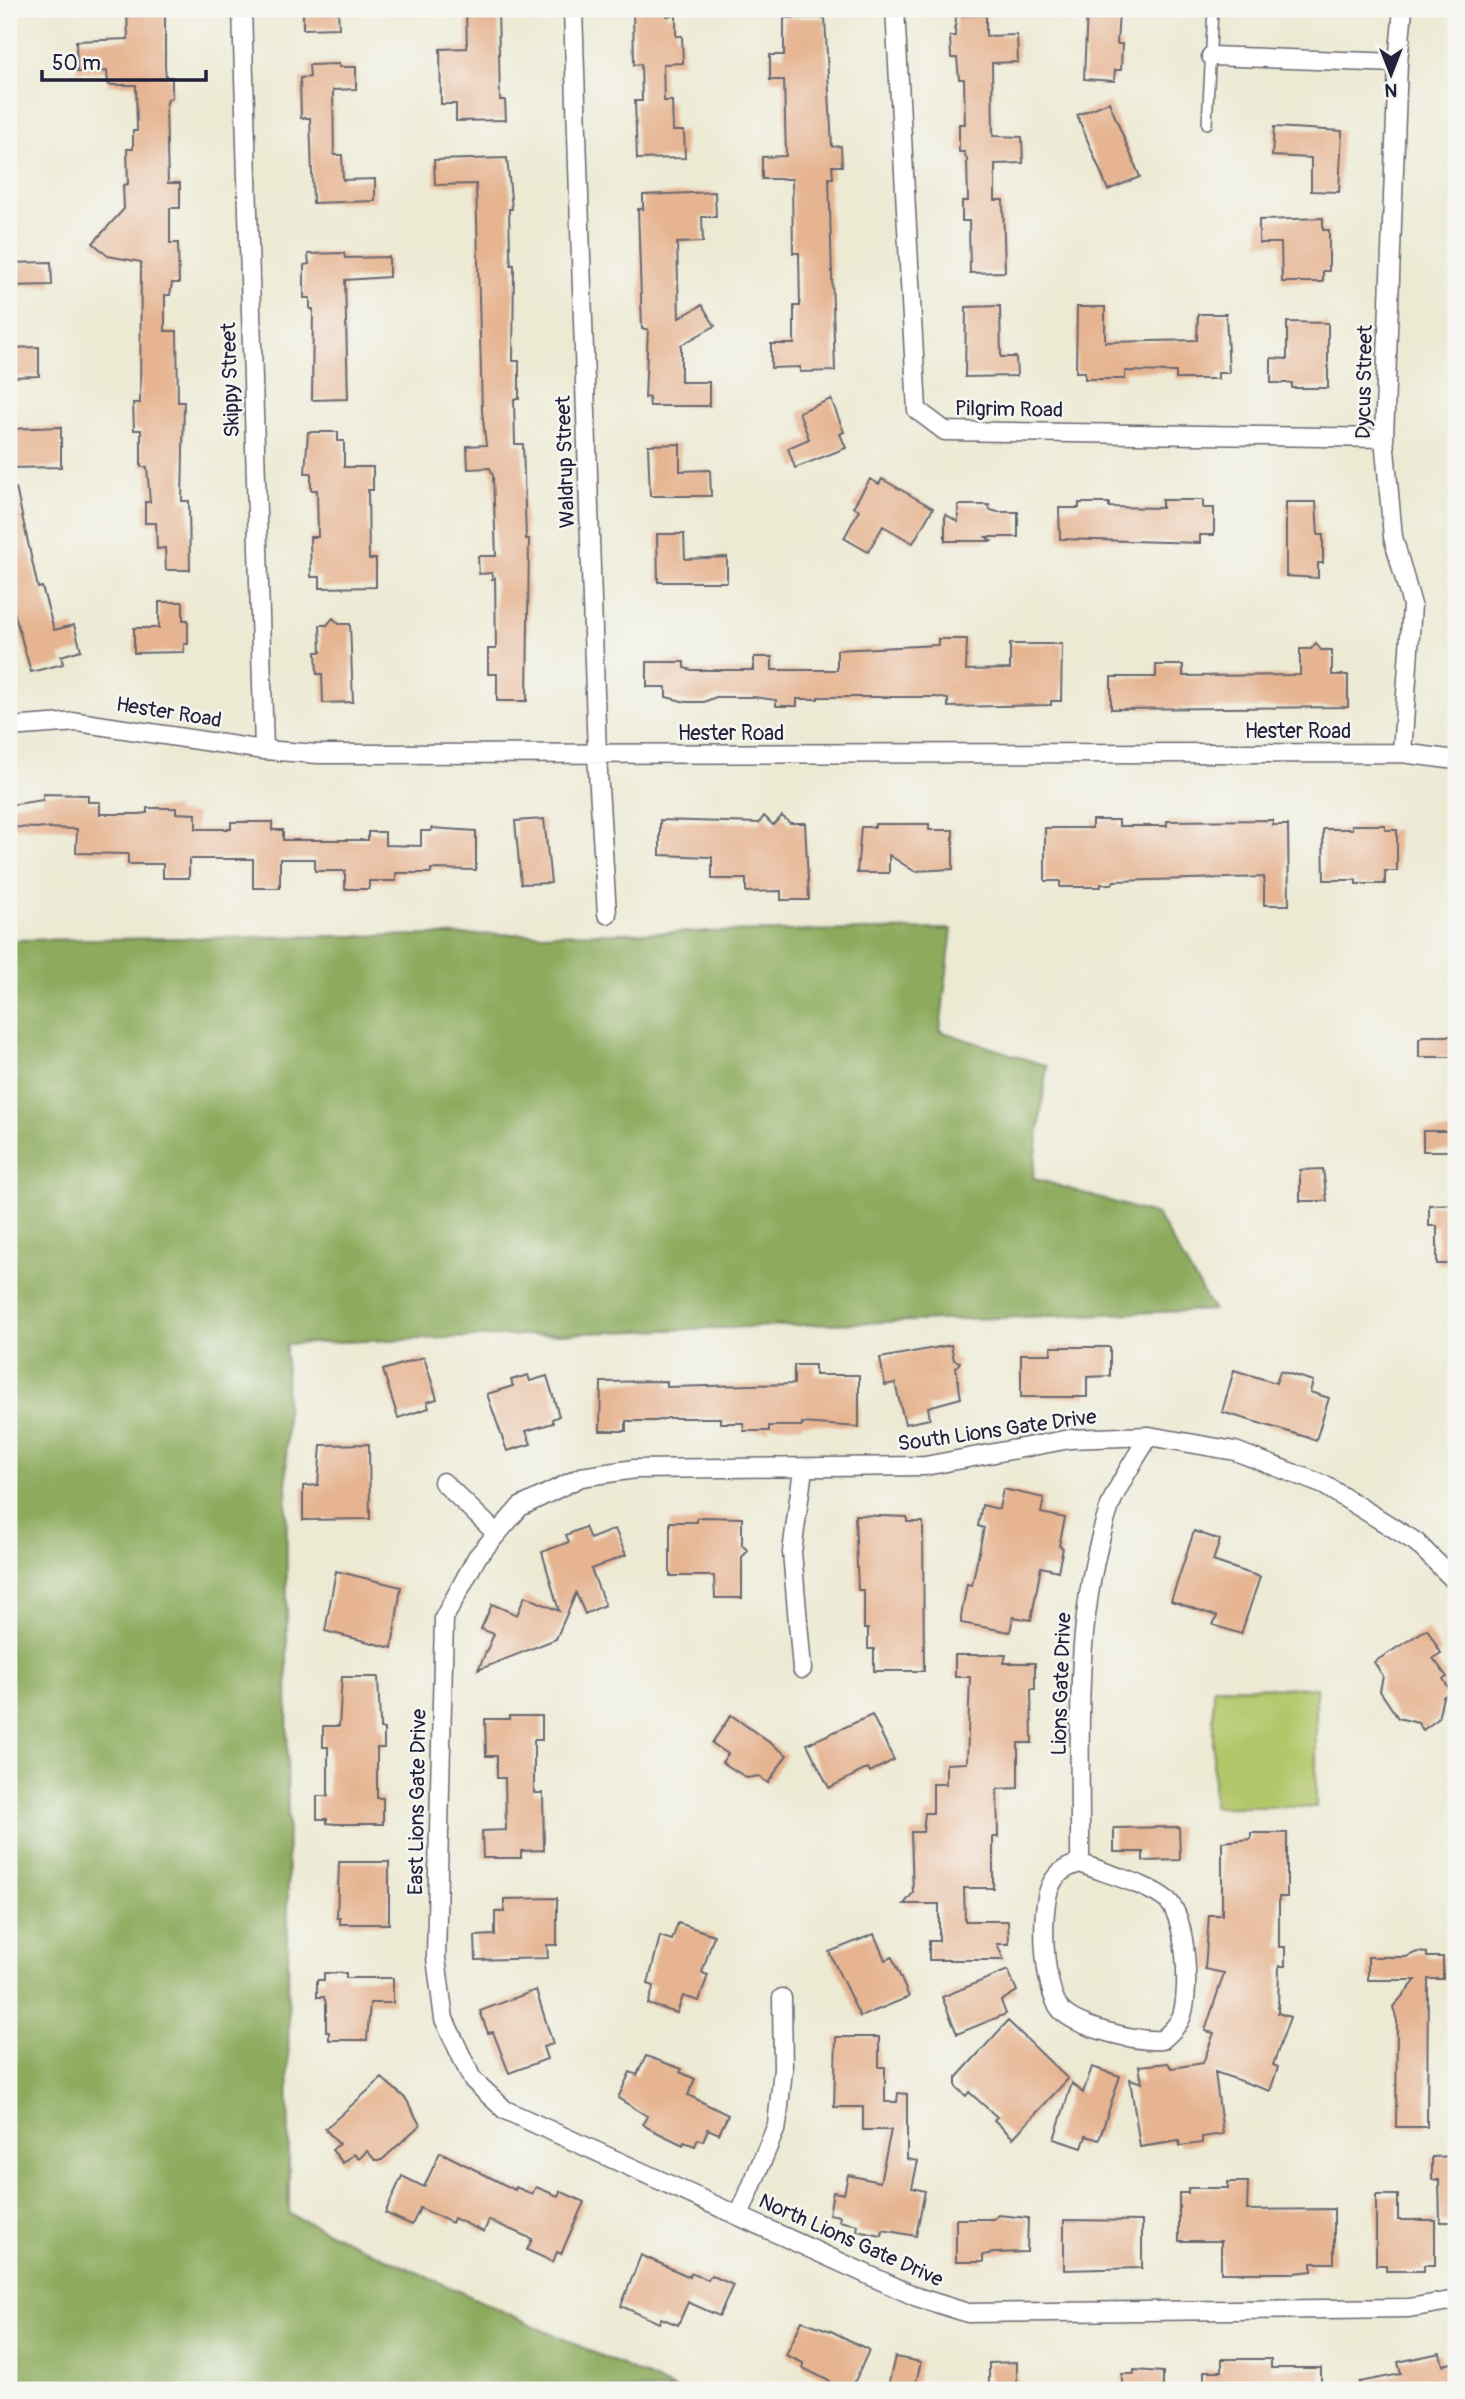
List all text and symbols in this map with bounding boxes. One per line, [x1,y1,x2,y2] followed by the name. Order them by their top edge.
[42,38,206,82] scale bar
[1356,38,1426,108] north arrow
[52,50,101,77] text: 50 m
[1384,78,1397,102] text: N
[215,321,246,438] street label: Skippy Street
[1350,324,1379,439] street label: Dycus Street
[550,395,581,529] street label: Waldrup Street
[955,395,1063,424] street label: Pilgrim Road
[114,691,224,734] street label: Hester Road
[1245,718,1351,745] street label: Hester Road
[678,720,784,747] street label: Hester Road
[896,1403,1099,1458] street label: South Lions Gate Drive
[1046,1611,1078,1756] street label: Lions Gate Drive
[402,1708,433,1895] street label: East Lions Gate Drive
[754,2188,948,2294] street label: North Lions Gate Drive

